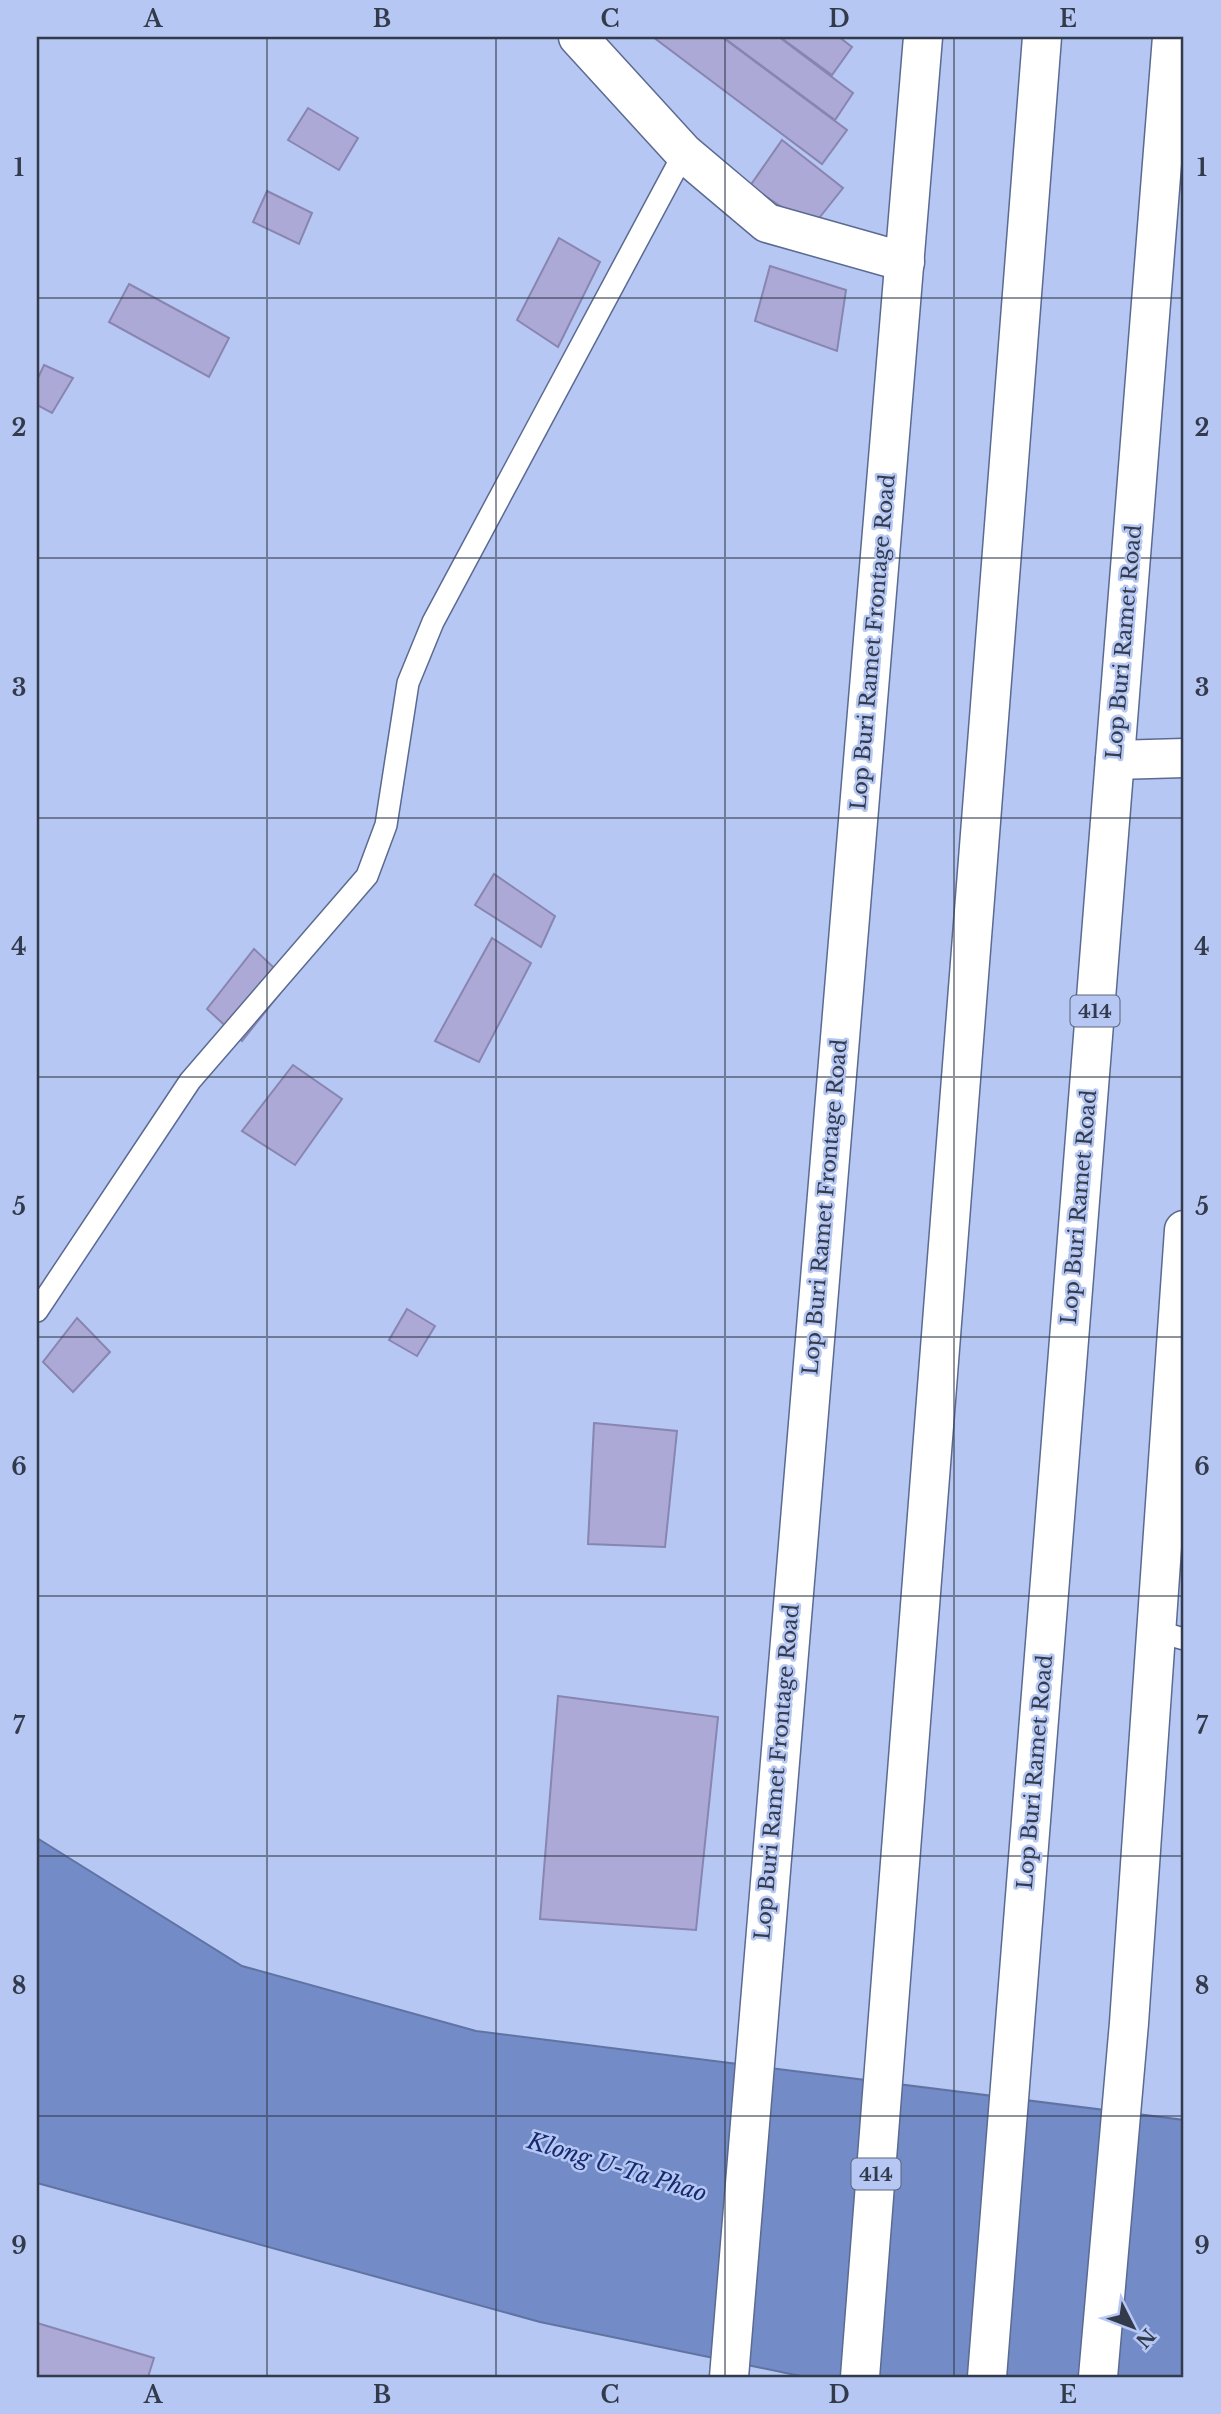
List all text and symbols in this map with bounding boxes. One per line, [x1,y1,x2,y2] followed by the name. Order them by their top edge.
[143,5,164,33] text: A
[373,5,391,33] text: B
[601,5,619,33] text: C
[828,5,850,33] text: D
[1059,5,1077,33] text: E
[14,154,24,182] text: 1
[1197,154,1207,182] text: 1
[12,414,26,442] text: 2
[1195,414,1209,442] text: 2
[845,473,901,811] street label: Lop Buri Ramet Frontage Road
[1101,524,1147,760] street label: Lop Buri Ramet Road
[12,674,26,702] text: 3
[1195,674,1209,702] text: 3
[11,933,27,961] text: 4
[1194,933,1210,961] text: 4
[1070,995,1120,1026] road number: 414
[797,1038,853,1376] street label: Lop Buri Ramet Frontage Road
[1056,1089,1102,1325] street label: Lop Buri Ramet Road
[12,1193,26,1221] text: 5
[1195,1193,1209,1221] text: 5
[11,1453,27,1481] text: 6
[1194,1453,1210,1481] text: 6
[749,1603,805,1941] street label: Lop Buri Ramet Frontage Road
[1012,1654,1058,1890] street label: Lop Buri Ramet Road
[13,1712,26,1740] text: 7
[1196,1712,1209,1740] text: 7
[12,1972,26,2000] text: 8
[1195,1972,1209,2000] text: 8
[523,2126,710,2208] water label: Klong U-Ta Phao
[852,2158,900,2190] road number: 414
[11,2232,27,2260] text: 9
[1194,2232,1210,2260] text: 9
[1098,2292,1168,2362] north arrow
[1131,2324,1160,2352] text: N
[143,2381,164,2409] text: A
[373,2381,391,2409] text: B
[601,2381,619,2409] text: C
[828,2381,850,2409] text: D
[1059,2381,1077,2409] text: E

